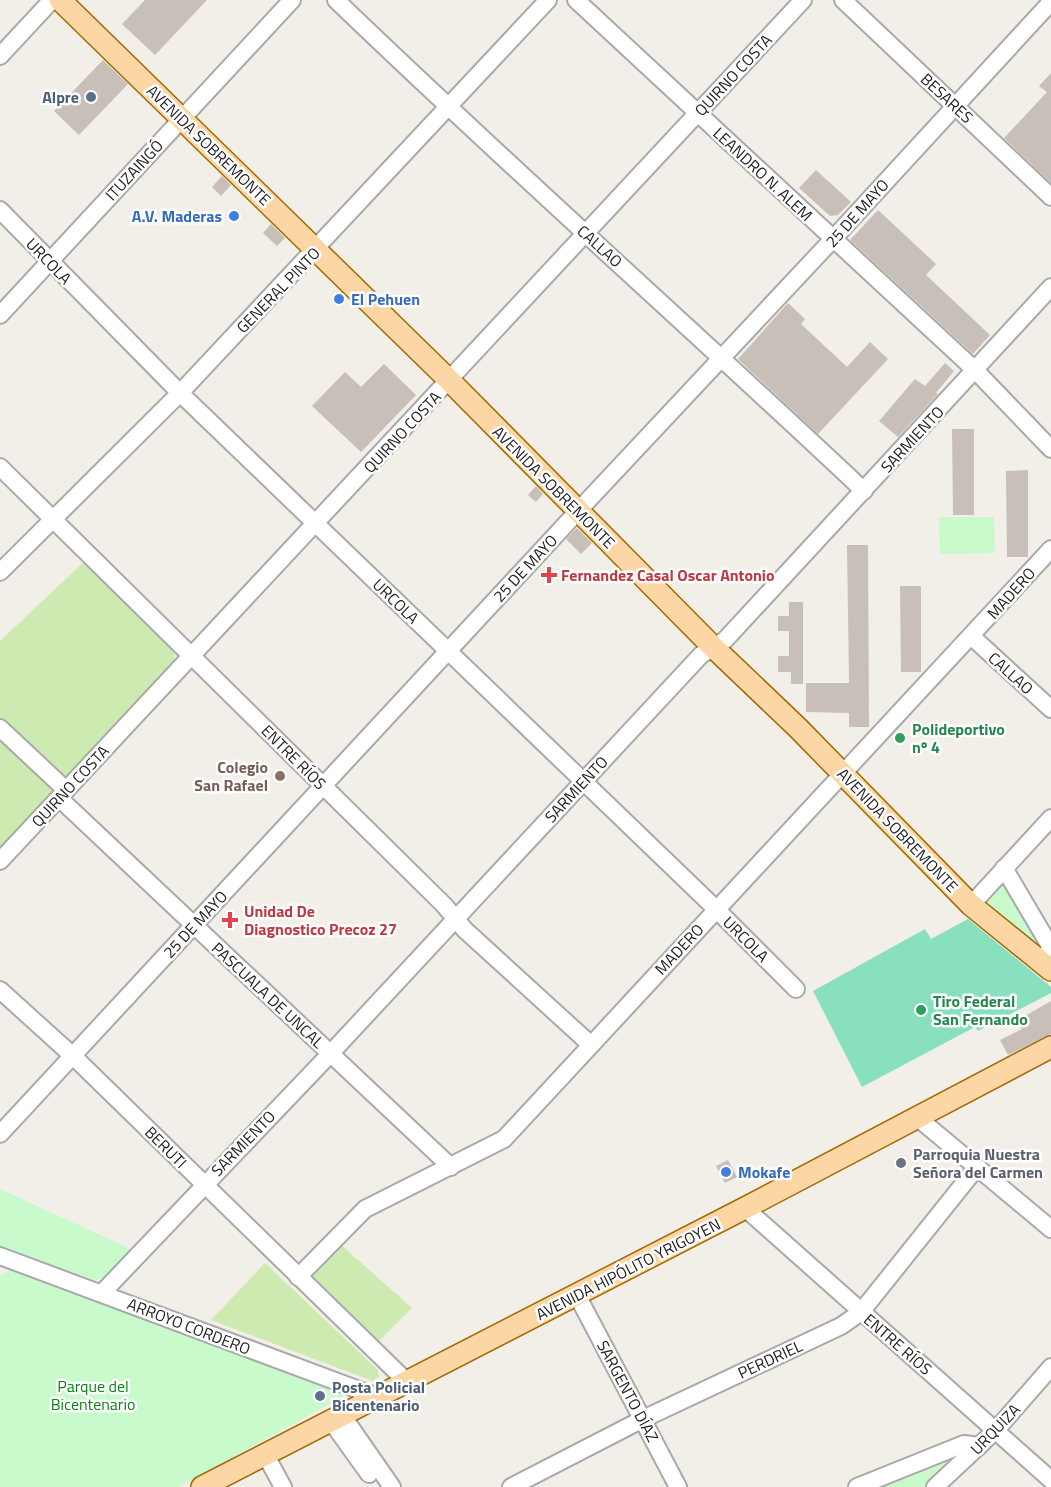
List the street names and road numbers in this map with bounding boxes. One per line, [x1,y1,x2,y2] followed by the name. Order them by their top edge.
[689,28,778,121] street label: QUIRNO COSTA
[915,67,979,129] street label: BESARES
[141,79,277,211] street label: AVENIDA SOBREMONTE
[708,121,818,227] street label: LEANDRO N. ALEM
[99,134,169,206] street label: ITUZAINGÓ
[820,173,894,253] street label: 25 DE MAYO
[572,219,628,273] street label: CALLAO
[21,232,78,290] street label: URCOLA
[231,241,325,339] street label: GENERAL PINTO
[358,385,447,478] street label: QUIRNO COSTA
[875,400,949,478] street label: SARMIENTO
[487,420,621,554] street label: AVENIDA SOBREMONTE
[487,529,563,607] street label: 25 DE MAYO
[981,562,1041,624] street label: MADERO
[367,573,425,630] street label: URCOLA
[983,646,1039,700] street label: CALLAO
[256,719,332,795] street label: ENTRE RÍOS
[26,739,115,832] street label: QUIRNO COSTA
[539,750,613,828] street label: SARMIENTO
[832,762,964,898] street label: AVENIDA SOBREMONTE
[157,885,233,963] street label: 25 DE MAYO
[718,911,775,968] street label: URCOLA
[649,918,709,980] street label: MADERO
[206,936,330,1054] street label: PASCUALA DE UNCAL
[205,1105,281,1181] street label: SARMIENTO
[139,1120,193,1174] street label: BERUTI
[532,1212,724,1326] street label: AVENIDA HIPÓLITO YRIGOYEN
[124,1291,254,1361] street label: ARROYO CORDERO
[859,1308,937,1380] street label: ENTRE RÍOS
[734,1333,807,1384] street label: PERDRIEL
[591,1336,665,1446] street label: SARGENTO DÍAZ
[964,1398,1026,1460] street label: URQUIZA

